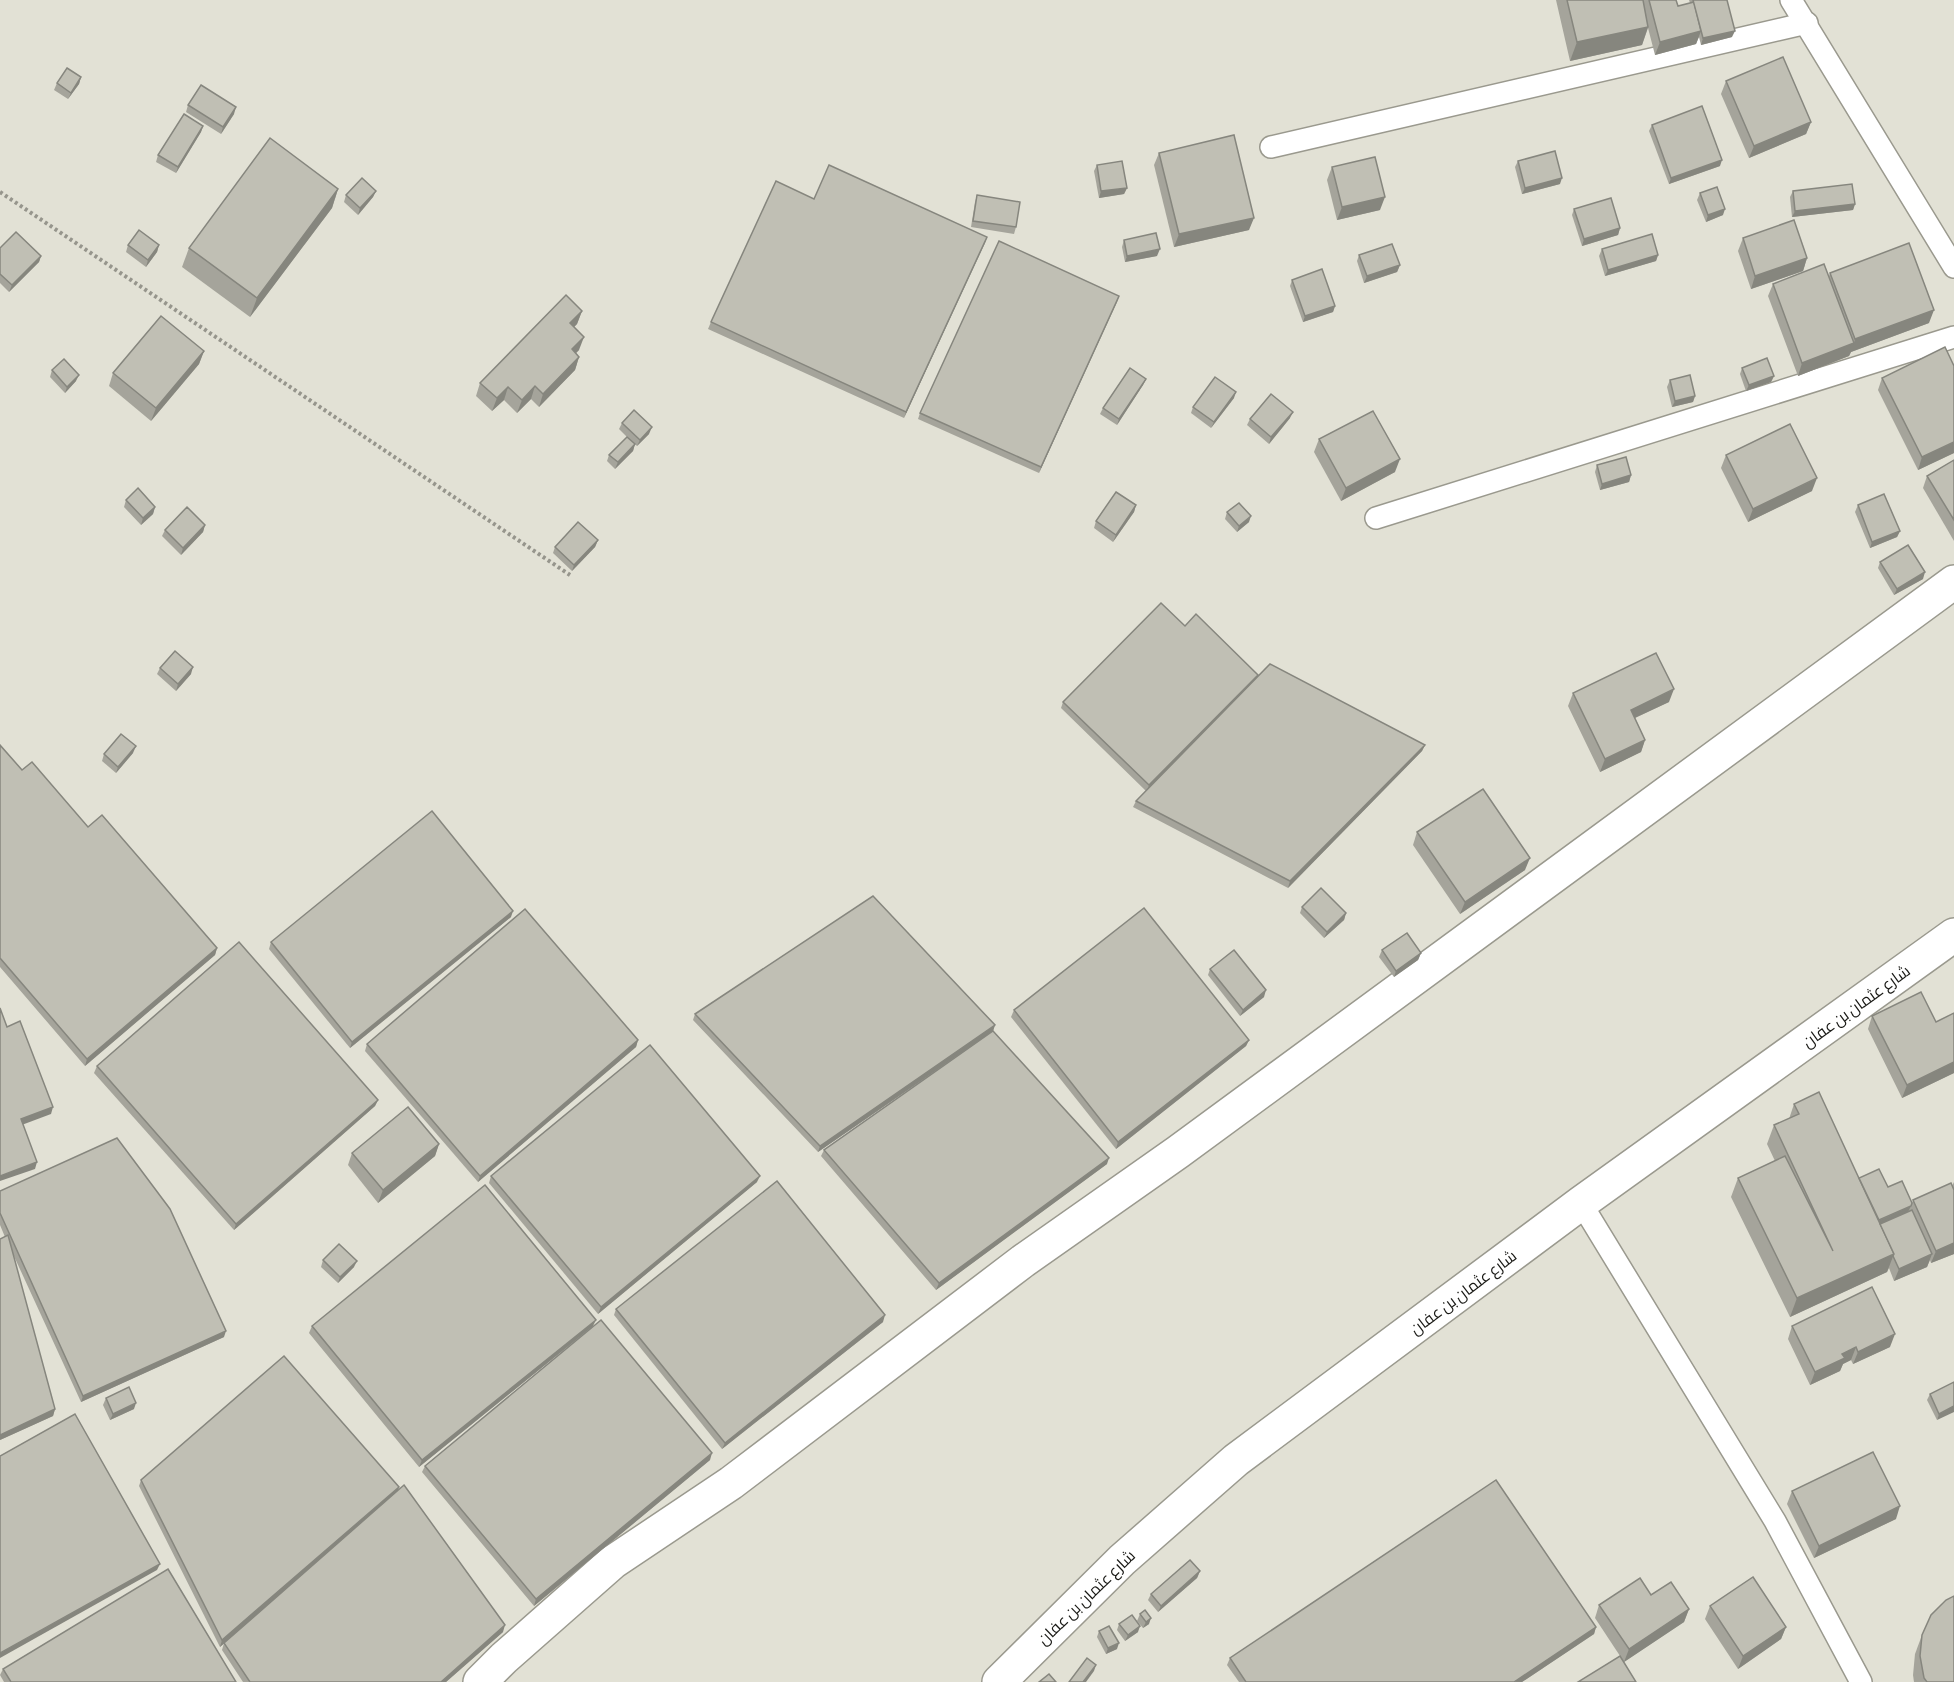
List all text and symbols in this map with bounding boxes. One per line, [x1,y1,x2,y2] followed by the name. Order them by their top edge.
[1799,961,1915,1053] street label: شارع عثمان بن عفان
[1406,1246,1522,1340] street label: شارع عثمان بن عفان
[1034,1546,1141,1650] street label: شارع عثمان بن عفان

